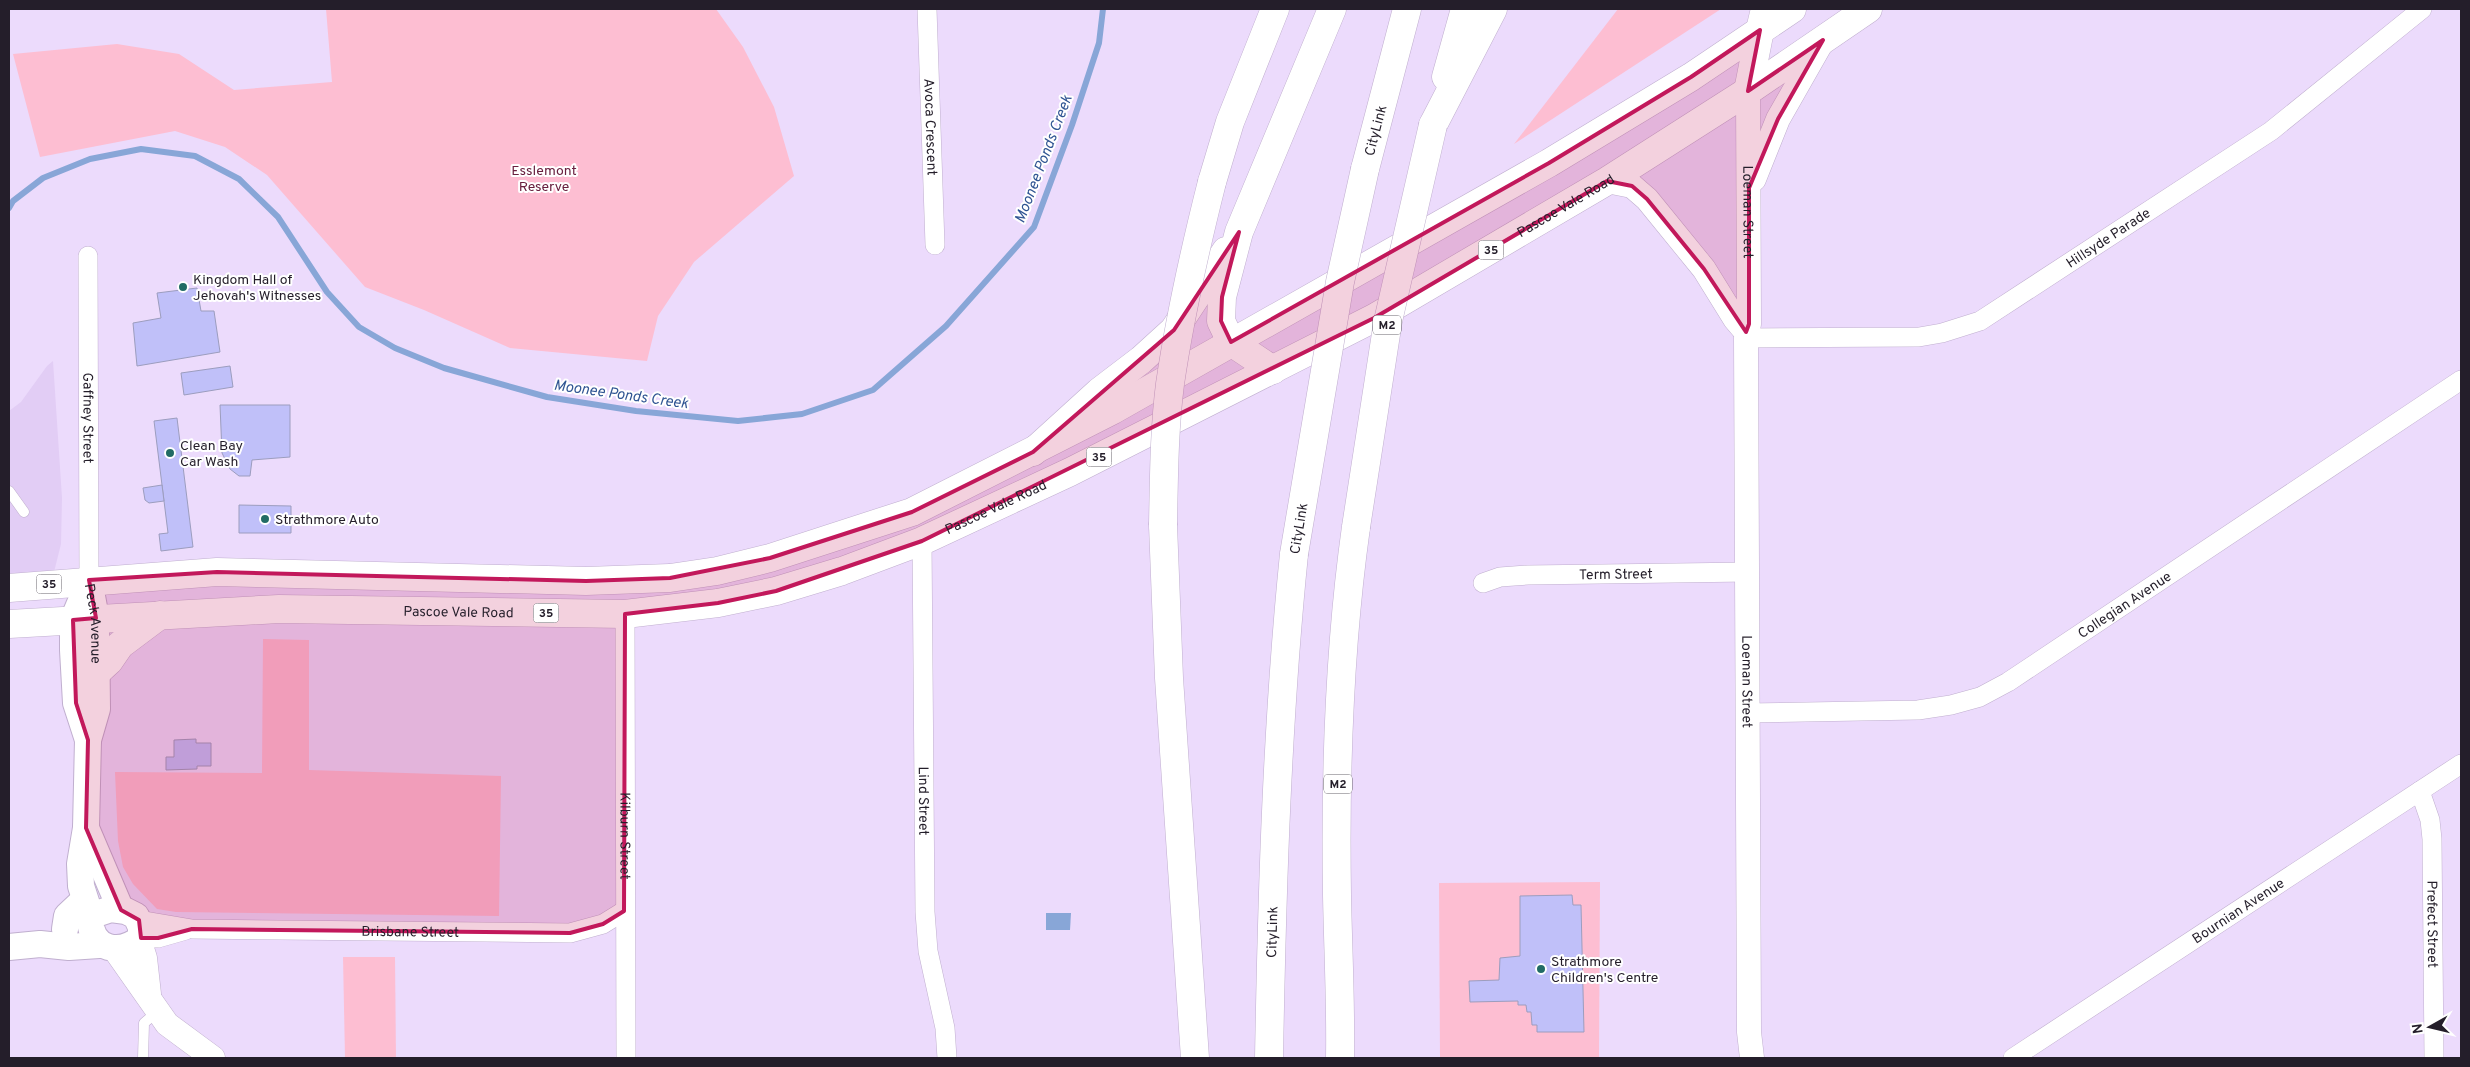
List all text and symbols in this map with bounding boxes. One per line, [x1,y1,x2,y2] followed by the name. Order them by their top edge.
[919,78,940,176] street label: Avoca Crescent
[1011,92,1078,226] water label: Moonee Ponds Creek
[1362,103,1391,158] street label: CityLink
[511,163,577,196] park label: Esslemont Reserve
[1738,166,1756,258] street label: Loeman Street
[1514,171,1618,242] street label: Pascoe Vale Road
[2063,205,2154,272] street label: Hillsyde Parade
[1478,240,1504,260] road number: 35
[193,272,321,305] place label: Kingdom Hall of Jehovah's Witnesses
[177,281,189,293] marker: Kingdom Hall of Jehovah's Witnesses
[1373,316,1401,334] road number: M2
[78,372,96,464] street label: Gaffney Street
[552,377,690,414] water label: Moonee Ponds Creek
[180,438,243,471] place label: Clean Bay Car Wash
[164,447,176,459] marker: Clean Bay Car Wash
[1086,448,1112,467] road number: 35
[943,477,1050,539] street label: Pascoe Vale Road
[1287,502,1313,556] street label: CityLink
[275,512,379,529] place label: Strathmore Auto
[259,513,271,525] marker: Strathmore Auto
[1579,566,1653,584] street label: Term Street
[2075,569,2175,643] street label: Collegian Avenue
[36,574,62,594] road number: 35
[80,582,104,664] street label: Peck Avenue
[403,604,514,622] street label: Pascoe Vale Road
[534,604,558,622] road number: 35
[1737,635,1755,728] street label: Loeman Street
[914,766,931,836] street label: Lind Street
[1324,774,1352,794] road number: M2
[615,792,633,880] street label: Kilburn Street
[2189,875,2288,948] street label: Bournian Avenue
[2422,880,2440,968] street label: Prefect Street
[1264,906,1283,958] street label: CityLink
[361,924,459,942] street label: Brisbane Street
[1551,954,1658,987] place label: Strathmore Children's Centre
[1535,963,1547,975] marker: Strathmore Children's Centre
[2405,1002,2455,1052] north arrow
[2409,1022,2428,1035] text: N

